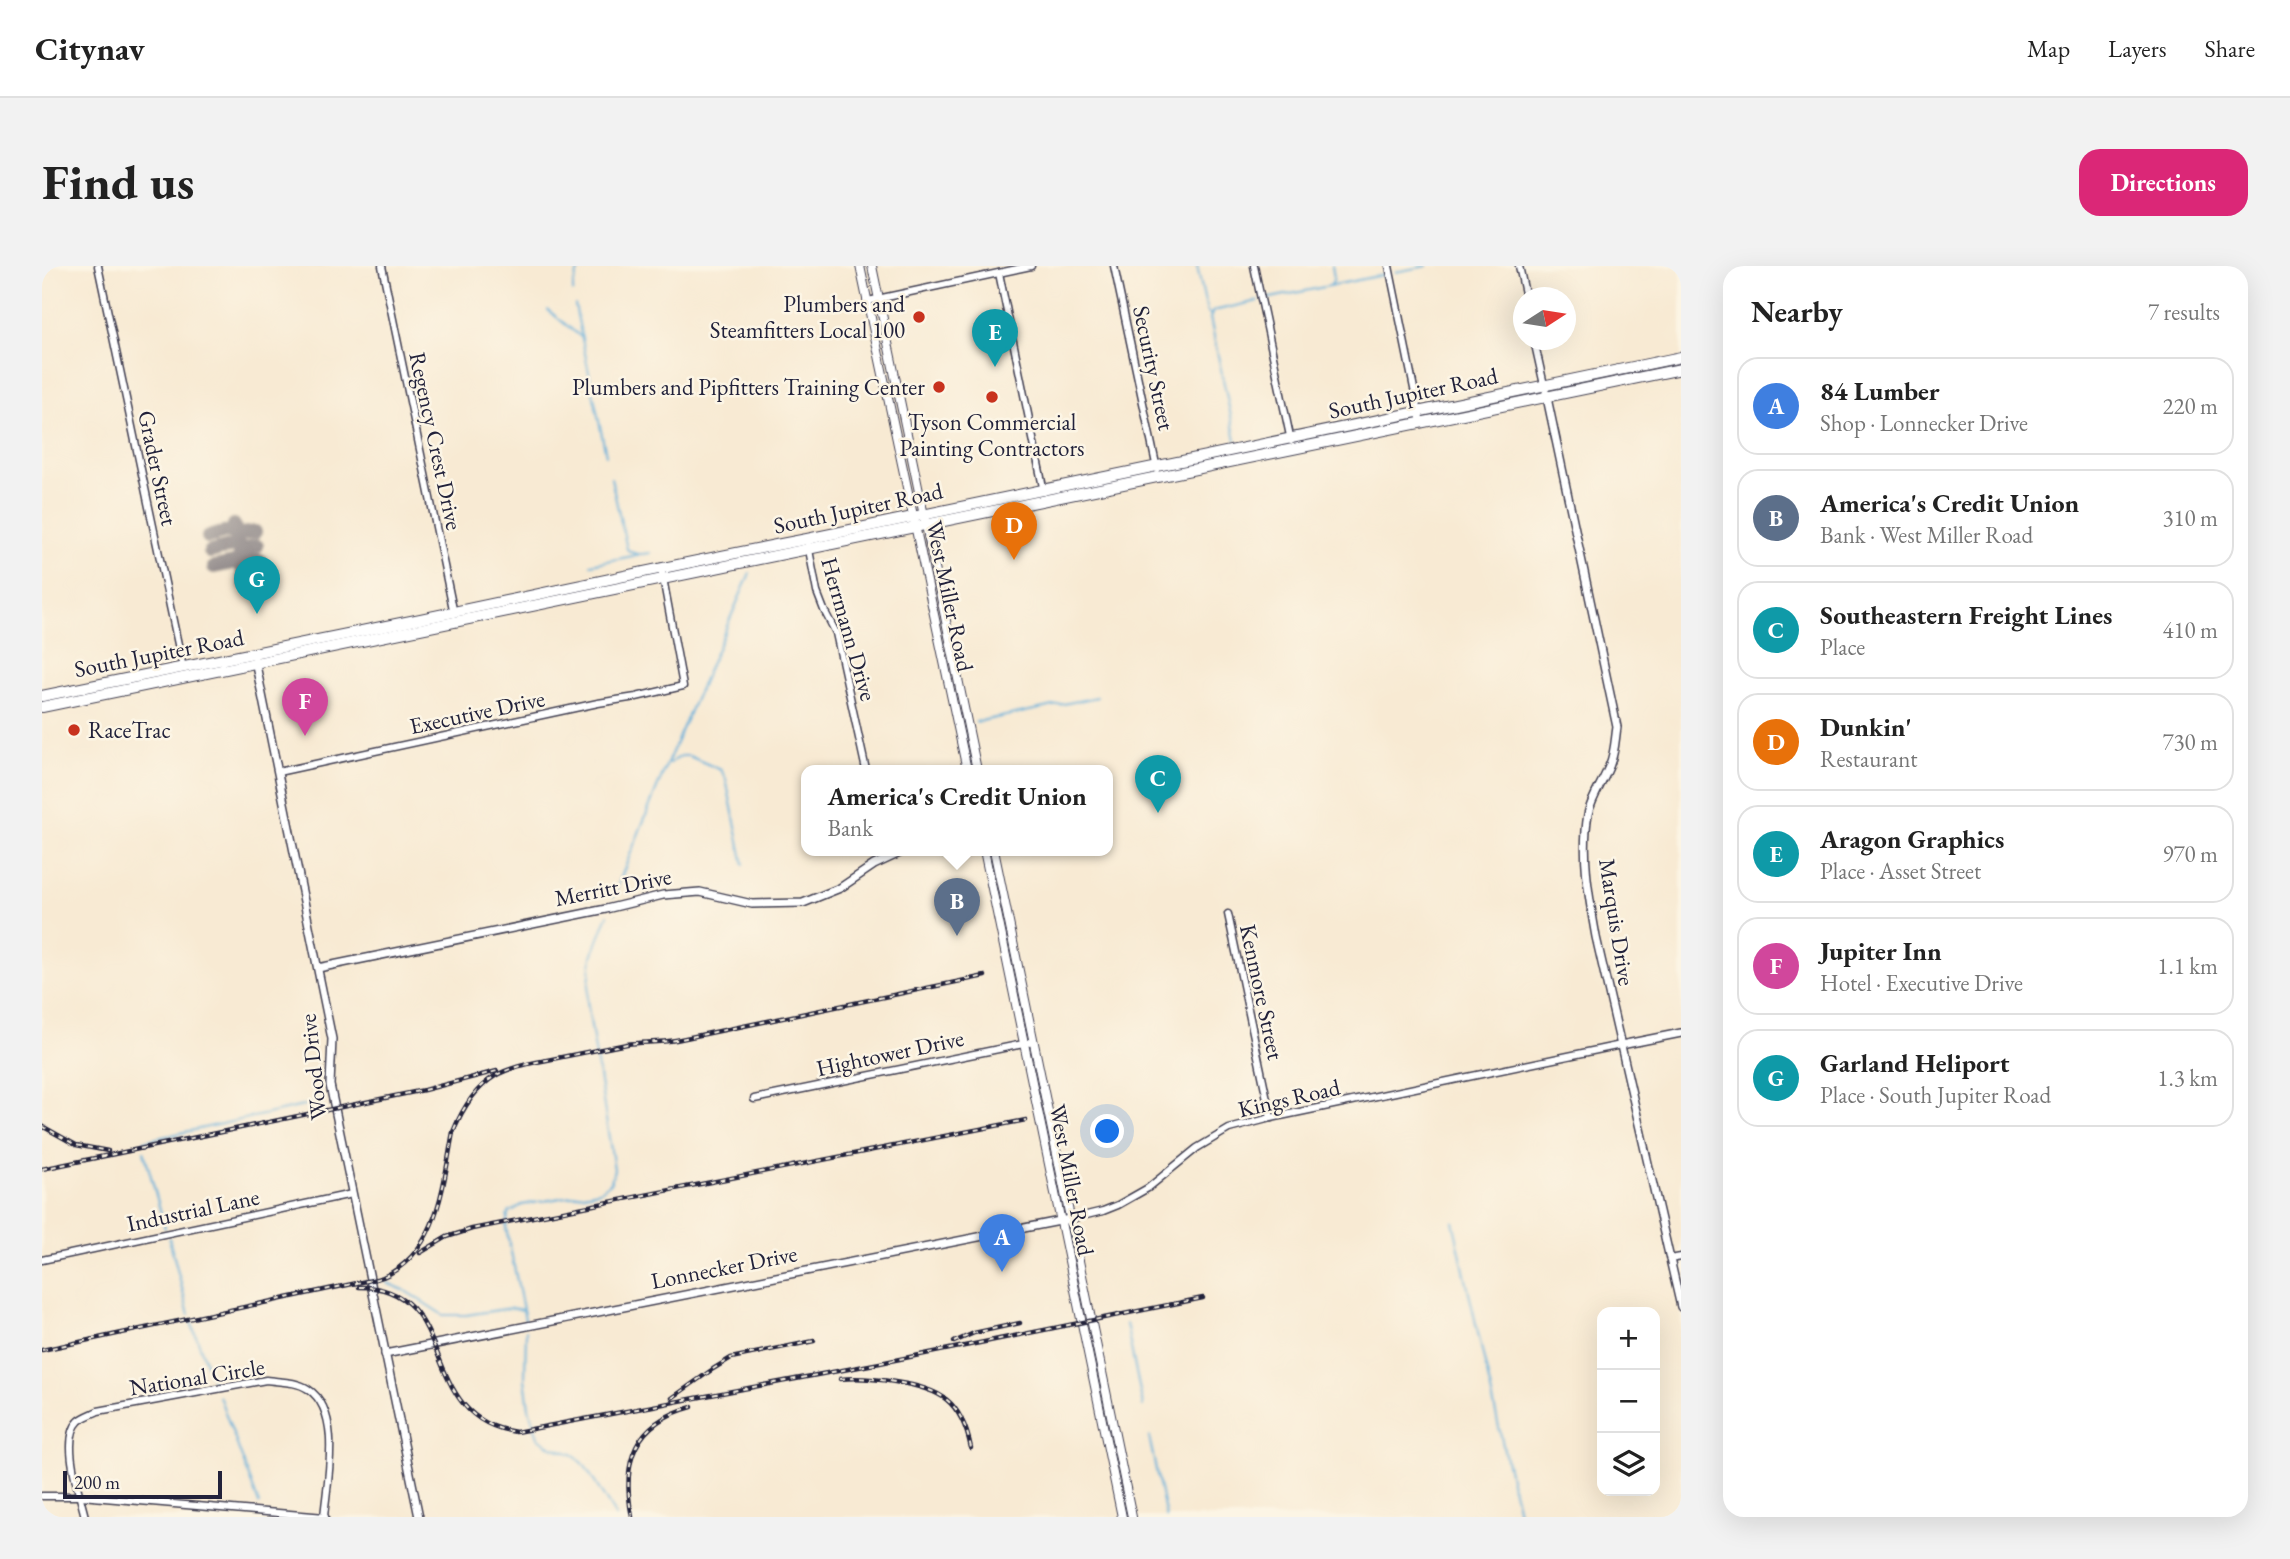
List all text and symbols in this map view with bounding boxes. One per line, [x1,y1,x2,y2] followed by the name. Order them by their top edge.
[35,27,145,70] text: Citynav
[2027,33,2070,64] text: Map
[2108,33,2167,64] text: Layers
[2205,33,2255,64] text: Share
[2079,149,2248,216] button: Directions
[42,150,194,214] text: Find us
[1513,287,1576,350] north arrow
[710,289,905,345] place label: Plumbers and Steamfitters Local 100
[1751,292,1843,331] text: Nearby
[2148,297,2220,327] text: 7 results
[1126,303,1182,434] street label: Security Street
[911,309,927,325] marker: Plumbers and Steamfitters Local 100
[972,309,1018,367] pin: E
[402,349,470,533] street label: Regency Crest Drive
[1326,360,1501,426] street label: South Jupiter Road
[572,372,925,402] place label: Plumbers and Pipfitters Training Center
[1820,374,1940,408] text: 84 Lumber
[931,379,947,395] marker: Plumbers and Pipfitters Training Center
[984,389,1000,405] marker: Tyson Commercial Painting Contractors
[1768,391,1784,421] text: A
[2162,391,2218,421] text: 220 m
[899,407,1085,463] place label: Tyson Commercial Painting Contractors
[131,408,185,529] street label: Grader Street
[1820,408,2028,438] text: Shop · Lonnecker Drive
[771,475,946,541] street label: South Jupiter Road
[1820,486,2079,520] text: America's Credit Union
[991,502,1037,560] pin: D
[1769,503,1783,533] text: B
[2162,503,2218,533] text: 310 m
[919,518,981,675] street label: West Miller Road
[1820,520,2033,550] text: Bank · West Miller Road
[814,554,884,704] street label: Herrmann Drive
[234,556,280,614] pin: G
[1820,598,2112,632] text: Southeastern Freight Lines
[1768,615,1784,645] text: C
[2162,615,2218,645] text: 410 m
[72,622,247,684] street label: South Jupiter Road
[1820,632,1865,662] text: Place
[282,678,328,736] pin: F
[407,683,547,741] street label: Executive Drive
[1820,710,1912,744] text: Dunkin'
[88,715,171,745] place label: RaceTrac
[66,722,82,738] marker: RaceTrac
[1767,727,1785,757] text: D
[2162,727,2218,757] text: 730 m
[1820,744,1918,774] text: Restaurant
[1135,755,1181,813] pin: C
[801,765,1113,856] popup
[827,779,1087,813] text: America's Credit Union
[827,813,873,843] text: Bank
[1820,822,2004,856] text: Aragon Graphics
[1769,839,1783,869] text: E
[2162,839,2218,869] text: 970 m
[1592,856,1642,988] street label: Marquis Drive
[1820,856,1981,886] text: Place · Asset Street
[552,861,674,913] street label: Merritt Drive
[934,878,980,936] pin: B
[1233,921,1291,1063] street label: Kenmore Street
[1820,934,1942,968] text: Jupiter Inn
[1770,951,1782,981] text: F
[2157,951,2218,981] text: 1.1 km
[1820,968,2023,998] text: Hotel · Executive Drive
[292,1012,334,1122] street label: Wood Drive
[814,1023,966,1083] street label: Hightower Drive
[1820,1046,2010,1080] text: Garland Heliport
[1768,1063,1784,1093] text: G
[2157,1063,2218,1093] text: 1.3 km
[1235,1072,1343,1124] street label: Kings Road
[1820,1080,2051,1110] text: Place · South Jupiter Road
[1043,1102,1101,1259] street label: West Miller Road
[1090,1114,1124,1148] your location
[124,1181,262,1239] street label: Industrial Lane
[979,1214,1025,1272] pin: A
[648,1238,800,1296] street label: Lonnecker Drive
[1597,1307,1660,1496] map controls
[1597,1307,1660,1370] button: +
[127,1351,267,1402] street label: National Circle
[1597,1370,1660,1433] button: −
[1597,1433,1660,1496] button: layers
[63,1468,222,1500] scale bar
[74,1470,120,1495] text: 200 m

